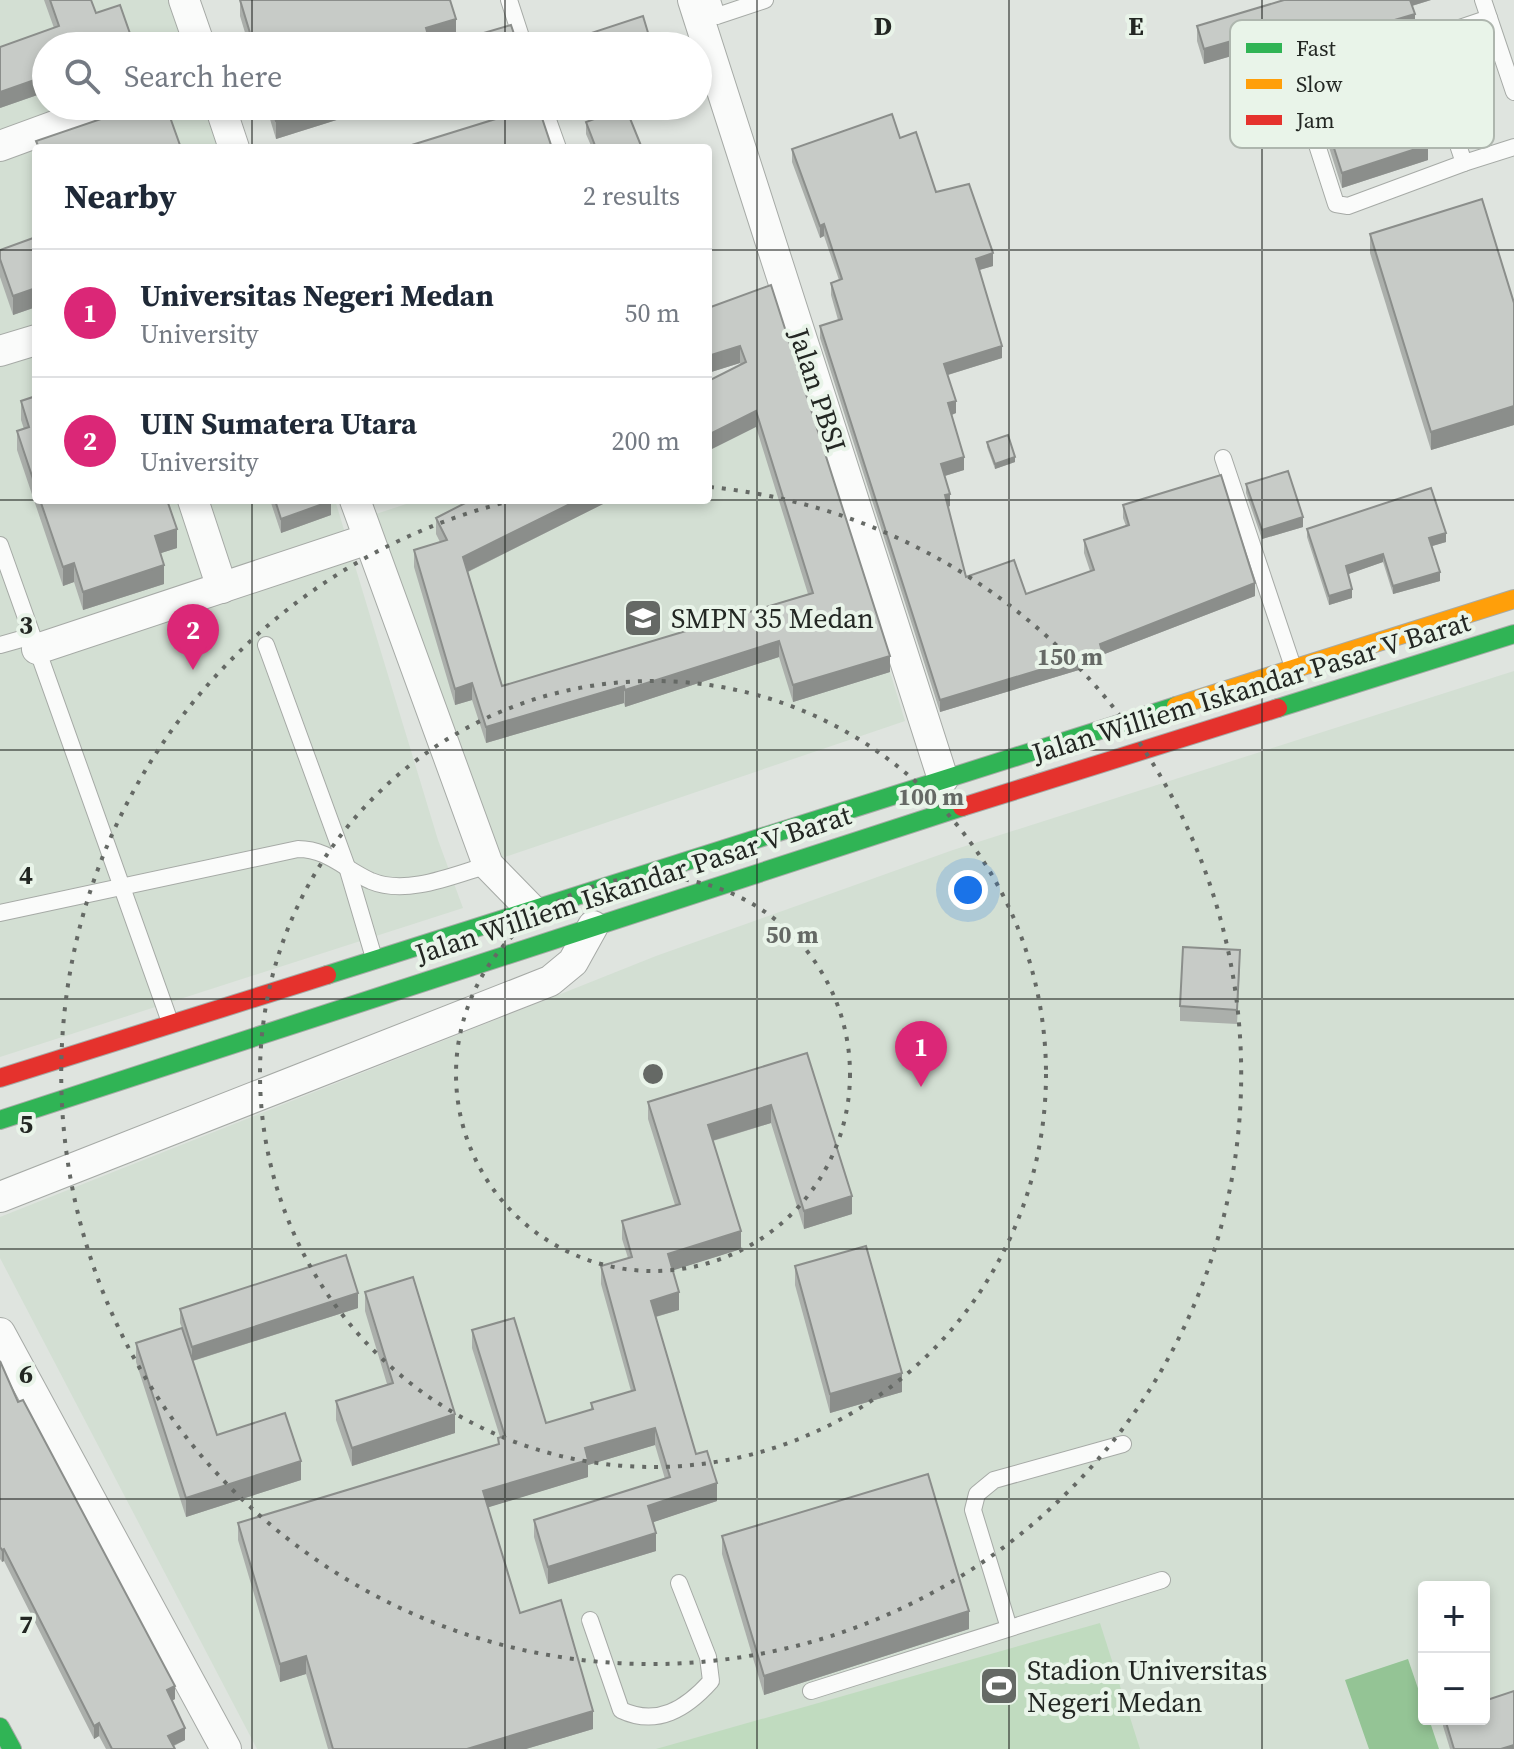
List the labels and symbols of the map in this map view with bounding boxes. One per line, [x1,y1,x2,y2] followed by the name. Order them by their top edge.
[874,8,892,44] text: D
[1128,8,1144,44] text: E
[1230,20,1494,148] legend
[1296,33,1337,63] text: Fast
[1296,69,1343,99] text: Slow
[1295,105,1335,135] text: Jam
[780,322,856,457] street label: Jalan PBSI
[622,597,664,639] school or university icon: SMPN 35 Medan
[671,599,874,637] place label: SMPN 35 Medan
[1026,602,1476,772] street label: Jalan Williem Iskandar Pasar V Barat
[167,604,219,670] pin: 2
[19,607,33,643] text: 3
[1037,640,1103,673] text: 150 m
[898,780,964,813] text: 100 m
[409,795,857,973] street label: Jalan Williem Iskandar Pasar V Barat
[19,857,33,893] text: 4
[948,870,988,910] your location
[766,918,819,951] text: 50 m
[895,1021,947,1087] pin: 1
[639,1060,667,1088] centre of rings
[19,1106,33,1142] text: 5
[19,1356,33,1392] text: 6
[19,1606,33,1642] text: 7
[1027,1651,1267,1721] place label: Stadion Universitas Negeri Medan
[978,1665,1020,1707] sports icon: Stadion Universitas Negeri Medan

